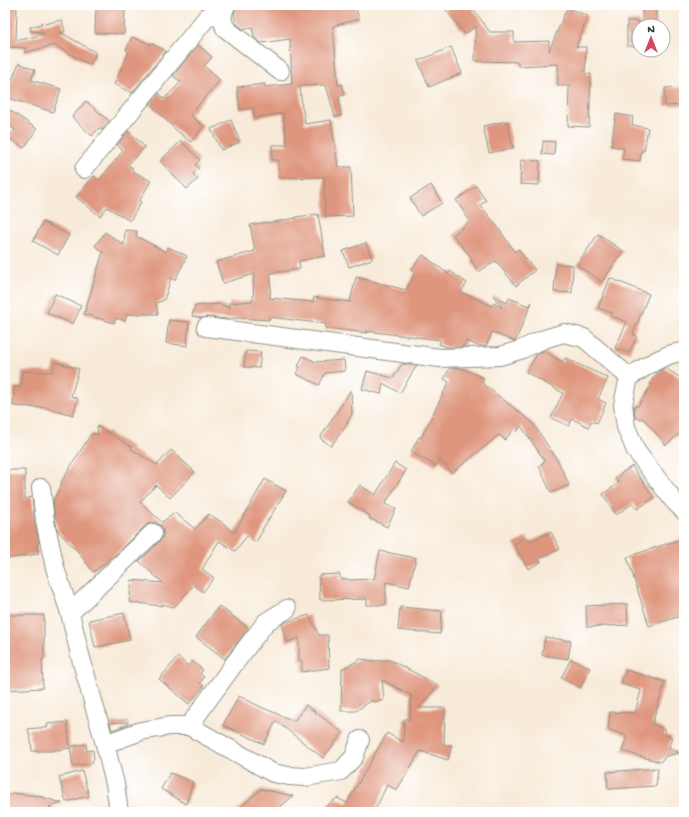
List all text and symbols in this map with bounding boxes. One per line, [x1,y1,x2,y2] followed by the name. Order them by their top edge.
[631,18,671,58] north arrow
[647,24,655,36] text: N

